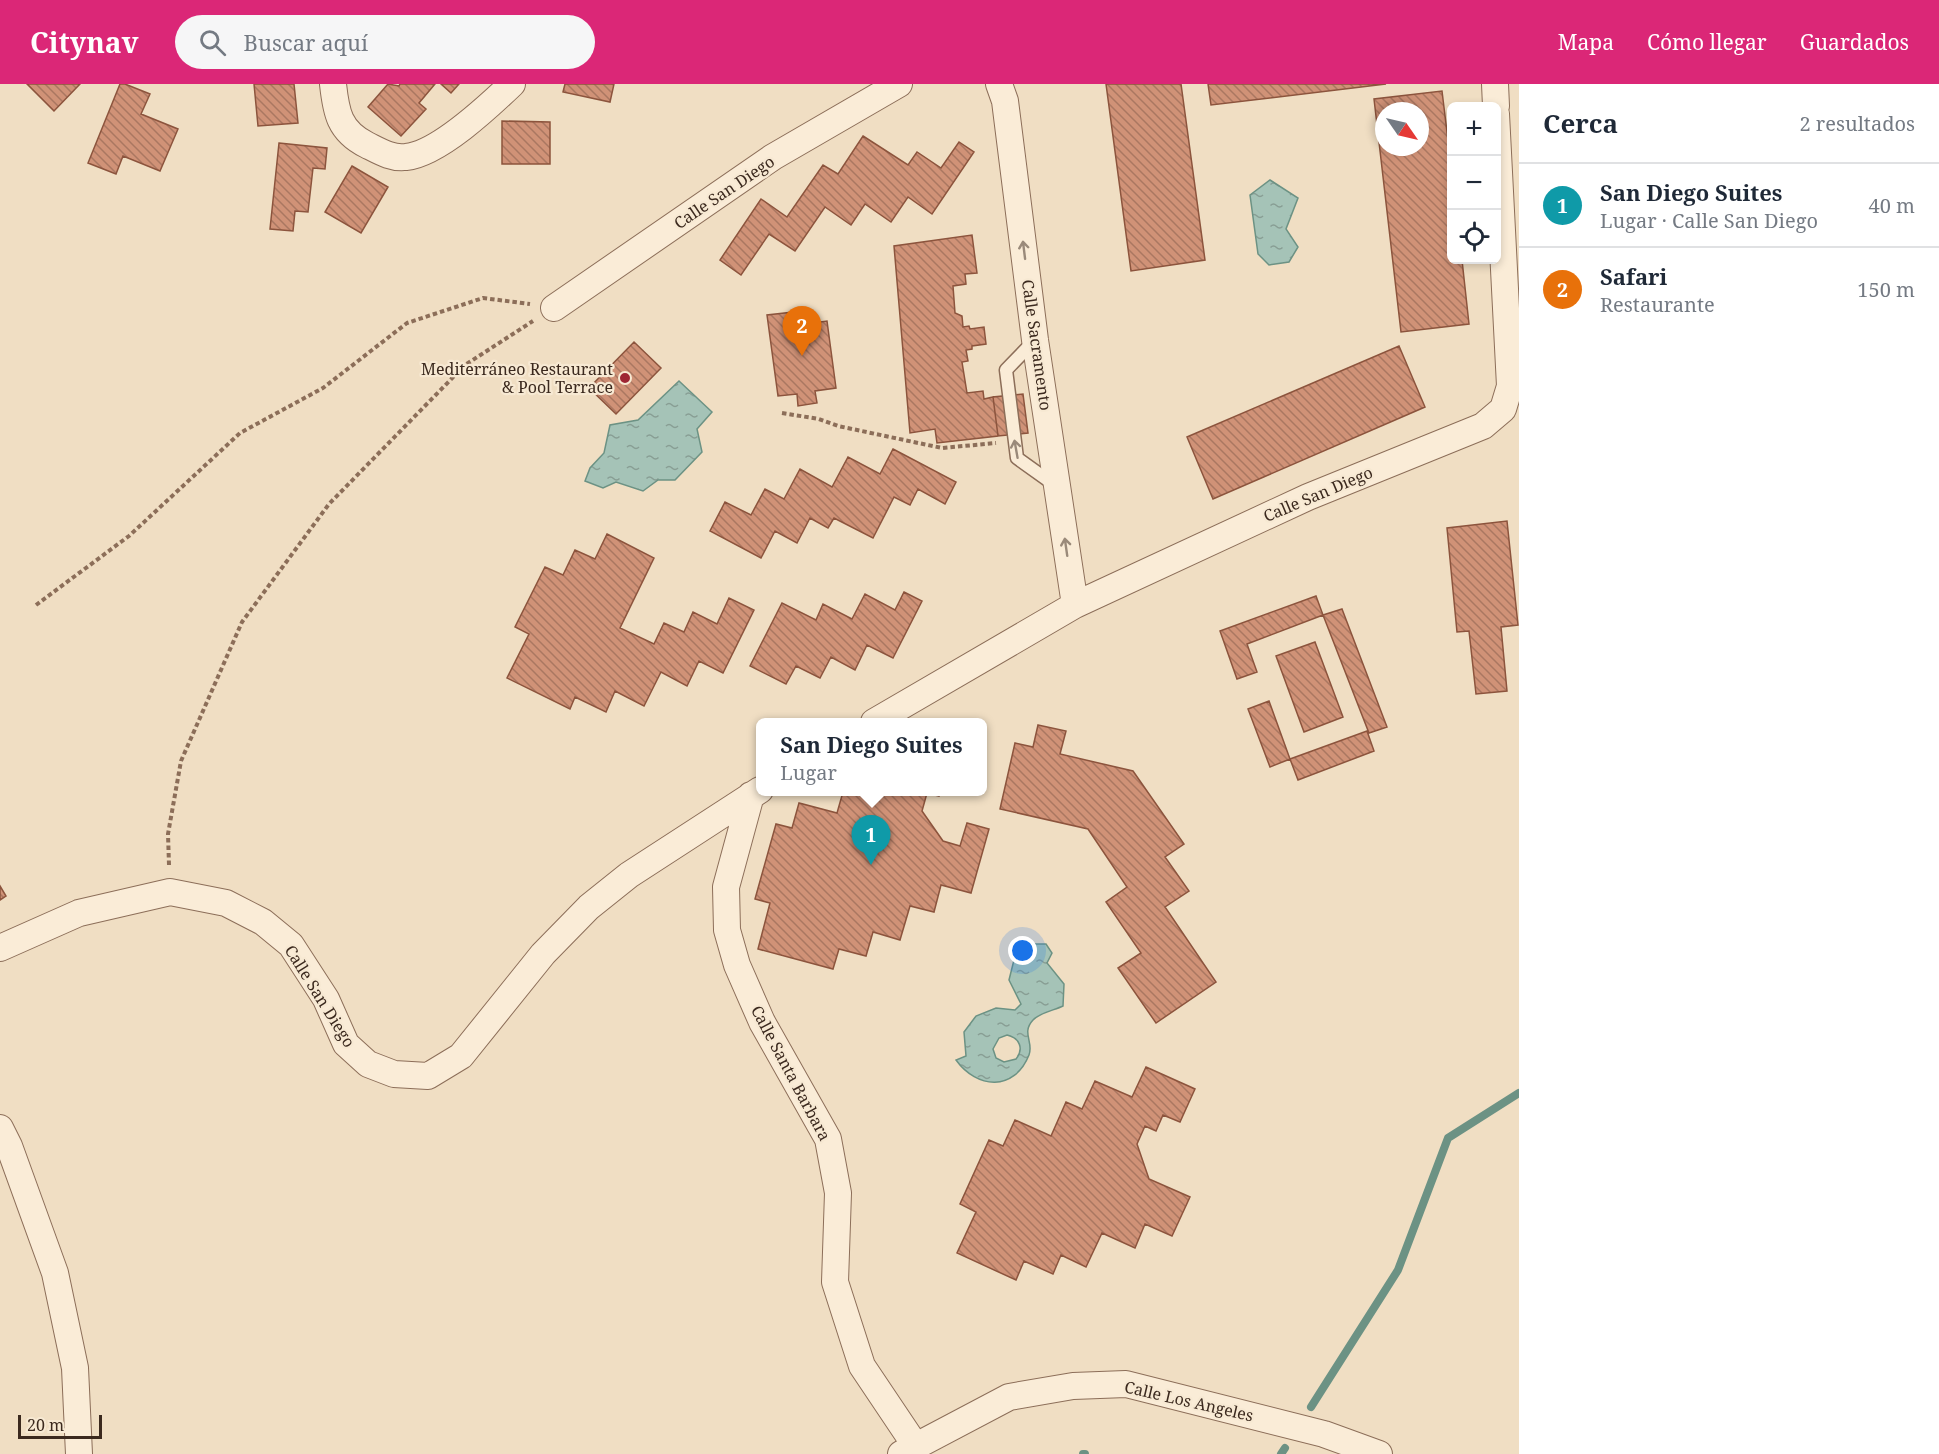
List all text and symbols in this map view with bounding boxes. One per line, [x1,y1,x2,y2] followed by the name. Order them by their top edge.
[175,15,595,69] search box
[30,23,139,61] text: Citynav
[196,26,229,59] icon: search
[244,27,368,57] text: Buscar aquí
[1558,28,1614,56] text: Mapa
[1647,28,1767,56] text: Cómo llegar
[1800,28,1909,56] text: Guardados
[1375,102,1429,156] north arrow
[1447,102,1501,264] map controls
[1447,102,1501,156] button: +
[1543,105,1618,141] text: Cerca
[1799,110,1915,137] text: 2 resultados
[669,150,779,234] street label: Calle San Diego
[1447,156,1501,210] button: −
[1600,177,1782,207] text: San Diego Suites
[1557,192,1568,219] text: 1
[1869,192,1915,219] text: 40 m
[1600,207,1818,234] text: Lugar · Calle San Diego
[1447,210,1501,264] button: locate
[1018,241,1029,261] one-way arrow
[1600,261,1667,291] text: Safari
[1557,276,1568,303] text: 2
[1857,276,1915,303] text: 150 m
[1017,278,1057,412] street label: Calle Sacramento
[1600,291,1715,318] text: Restaurante
[782,306,822,356] pin: 2
[421,358,613,398] place label: Mediterráneo Restaurant & Pool Terrace
[618,371,632,385] marker: Mediterráneo Restaurant & Pool Terrace
[1011,440,1022,459] one-way arrow
[1260,461,1376,527] street label: Calle San Diego
[1061,538,1072,558] one-way arrow
[756,718,987,796] popup
[780,729,963,759] text: San Diego Suites
[780,759,837,786] text: Lugar
[852,816,890,865] pin: 1
[1008,936,1037,965] your location
[280,941,360,1051] street label: Calle San Diego
[746,1001,836,1145] street label: Calle Santa Barbara
[1122,1375,1256,1427] street label: Calle Los Angeles
[18,1412,102,1440] scale bar
[27,1414,64,1436] text: 20 m

